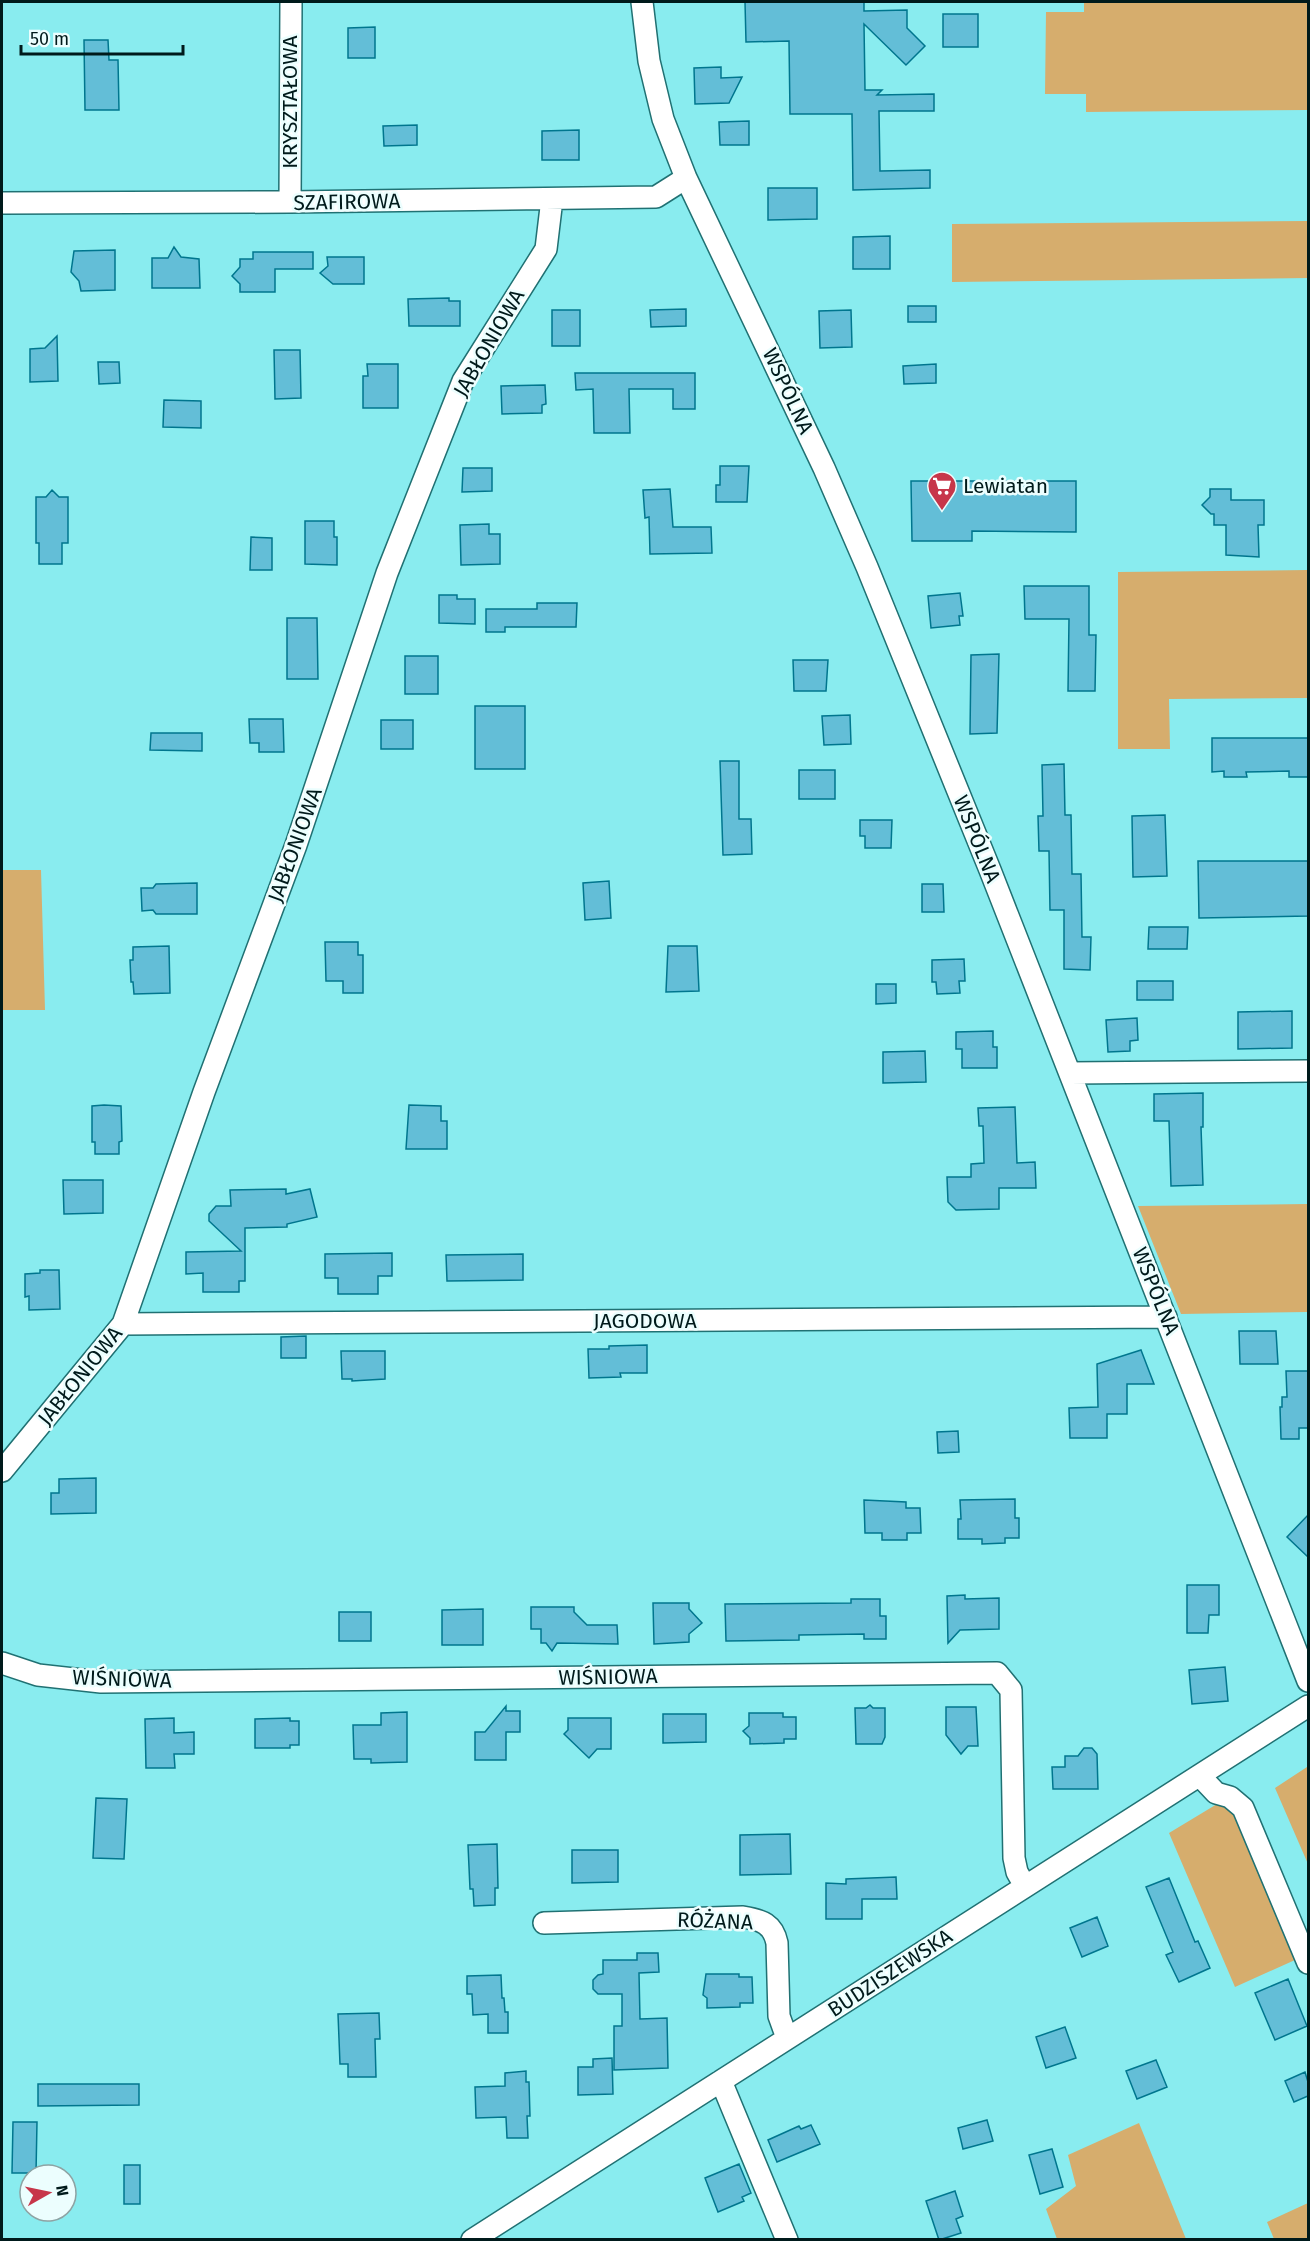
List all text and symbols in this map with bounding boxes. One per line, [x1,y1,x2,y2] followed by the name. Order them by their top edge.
[21,18,183,56] scale bar
[30,28,69,50] text: 50 m
[277,35,303,169] street label: KRYSZTAŁOWA
[293,188,401,216] street label: SZAFIROWA
[448,285,530,401] street label: JABŁONIOWA
[757,344,819,438] street label: WSPÓLNA
[926,470,958,512] supermarket icon: Lewiatan
[963,473,1048,499] place label: Lewiatan
[262,784,328,906] street label: JABŁONIOWA
[948,791,1006,887] street label: WSPÓLNA
[1127,1243,1185,1339] street label: WSPÓLNA
[593,1308,697,1334] street label: JAGODOWA
[32,1321,128,1431] street label: JABŁONIOWA
[558,1663,658,1691] street label: WIŚNIOWA
[72,1664,172,1694] street label: WIŚNIOWA
[677,1907,753,1935] street label: RÓŻANA
[823,1923,957,2023] street label: BUDZISZEWSKA
[18,2163,78,2223] north arrow
[52,2184,73,2197] text: N

